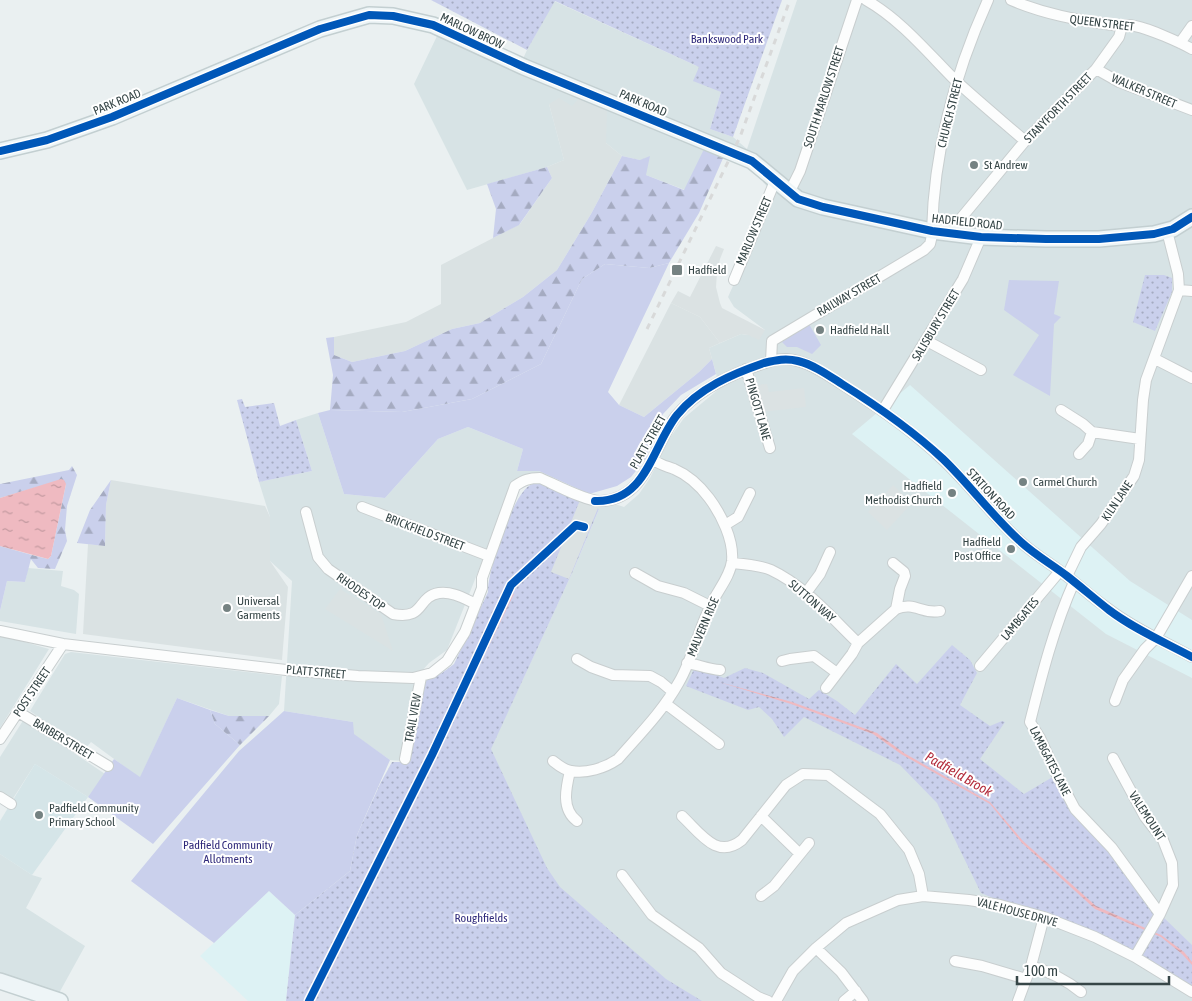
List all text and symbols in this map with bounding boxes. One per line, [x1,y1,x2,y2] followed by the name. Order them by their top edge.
[438,10,506,52] street label: MARLOW BROW
[1069,12,1136,34] street label: QUEEN STREET
[691,32,764,46] park label: Bankswood Park
[801,44,847,150] street label: SOUTH MARLOW STREET
[1021,70,1095,146] street label: STANYFORTH STREET
[1109,71,1179,111] street label: WALKER STREET
[935,76,966,149] street label: CHURCH STREET
[91,86,143,118] street label: PARK ROAD
[617,87,669,119] street label: PARK ROAD
[984,158,1028,172] place label: St Andrew
[968,159,980,171] marker: St Andrew
[733,194,775,267] street label: MARLOW STREET
[931,211,1003,233] street label: HADFIELD ROAD
[670,263,684,277] marker: Hadfield
[688,263,727,277] place label: Hadfield
[815,271,884,319] street label: RAILWAY STREET
[909,286,963,363] street label: SALISBURY STREET
[830,323,890,337] place label: Hadfield Hall
[814,324,826,336] marker: Hadfield Hall
[742,376,774,442] street label: PINGOTT LANE
[627,412,669,471] street label: PLATT STREET
[964,466,1018,523] street label: STATION ROAD
[1033,475,1097,489] place label: Carmel Church
[1017,476,1029,488] marker: Carmel Church
[1099,478,1135,524] street label: KILN LANE
[865,479,942,507] place label: Hadfield Methodist Church
[946,487,958,499] marker: Hadfield Methodist Church
[383,510,467,554] street label: BRICKFIELD STREET
[954,535,1001,563] place label: Hadfield Post Office
[1005,543,1017,555] marker: Hadfield Post Office
[334,570,388,614] street label: RHODES TOP
[786,577,839,625] street label: SUTTON WAY
[237,594,280,622] place label: Universal Garments
[684,595,722,659] street label: MALVERN RISE
[998,595,1042,643] street label: LAMBGATES
[221,602,233,614] marker: Universal Garments
[286,662,347,682] street label: PLATT STREET
[10,664,54,719] street label: POST STREET
[402,692,424,743] street label: TRAIL VIEW
[30,716,96,763] street label: BARBER STREET
[1027,724,1073,798] street label: LAMBGATES LANE
[923,748,996,800] water label: Padfield Brook
[1126,789,1168,844] street label: VALEMOUNT
[49,801,139,829] place label: Padfield Community Primary School
[33,809,45,821] marker: Padfield Community Primary School
[183,838,273,866] park label: Padfield Community Allotments
[975,895,1059,929] street label: VALE HOUSE DRIVE
[455,911,507,925] park label: Roughfields
[1017,954,1170,986] scale bar
[1024,962,1058,979] text: 100 m

